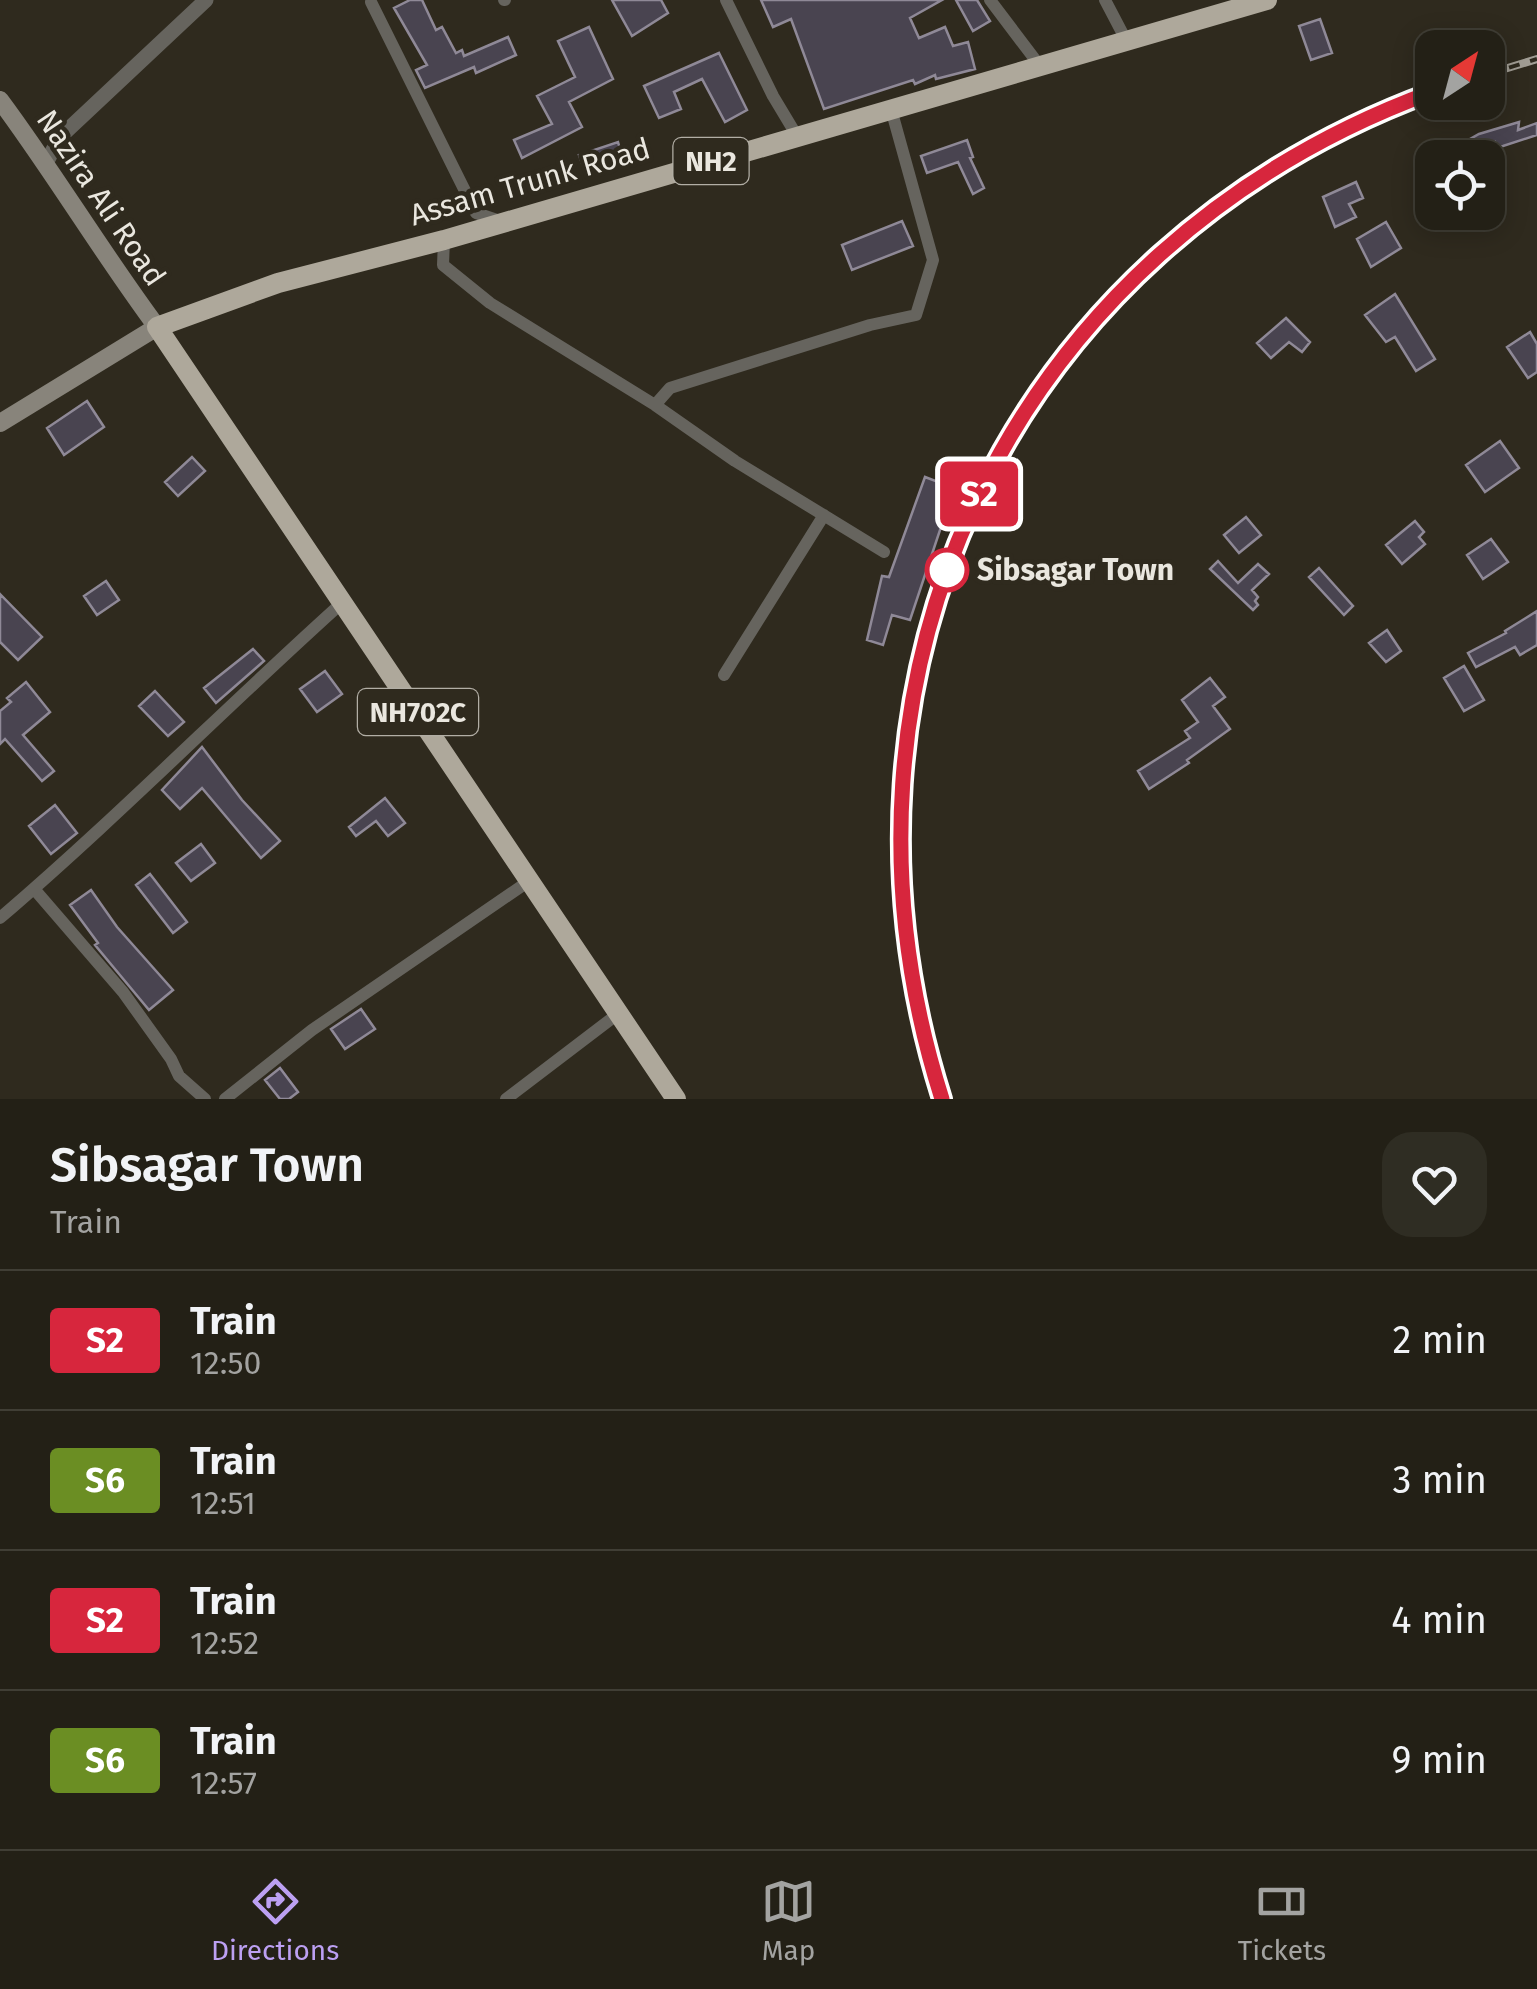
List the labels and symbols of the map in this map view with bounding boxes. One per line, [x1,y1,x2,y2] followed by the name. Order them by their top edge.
[1415,30,1505,120] north arrow
[29,103,173,293] street label: Nazira Ali Road
[406,130,654,234] street label: Assam Trunk Road
[674,138,748,184] road number: NH2
[934,462,1024,526] line badge: S2
[926,549,968,591] marker: Sibsagar Town
[977,552,1174,588] place label: Sibsagar Town
[358,689,478,735] road number: NH702C

